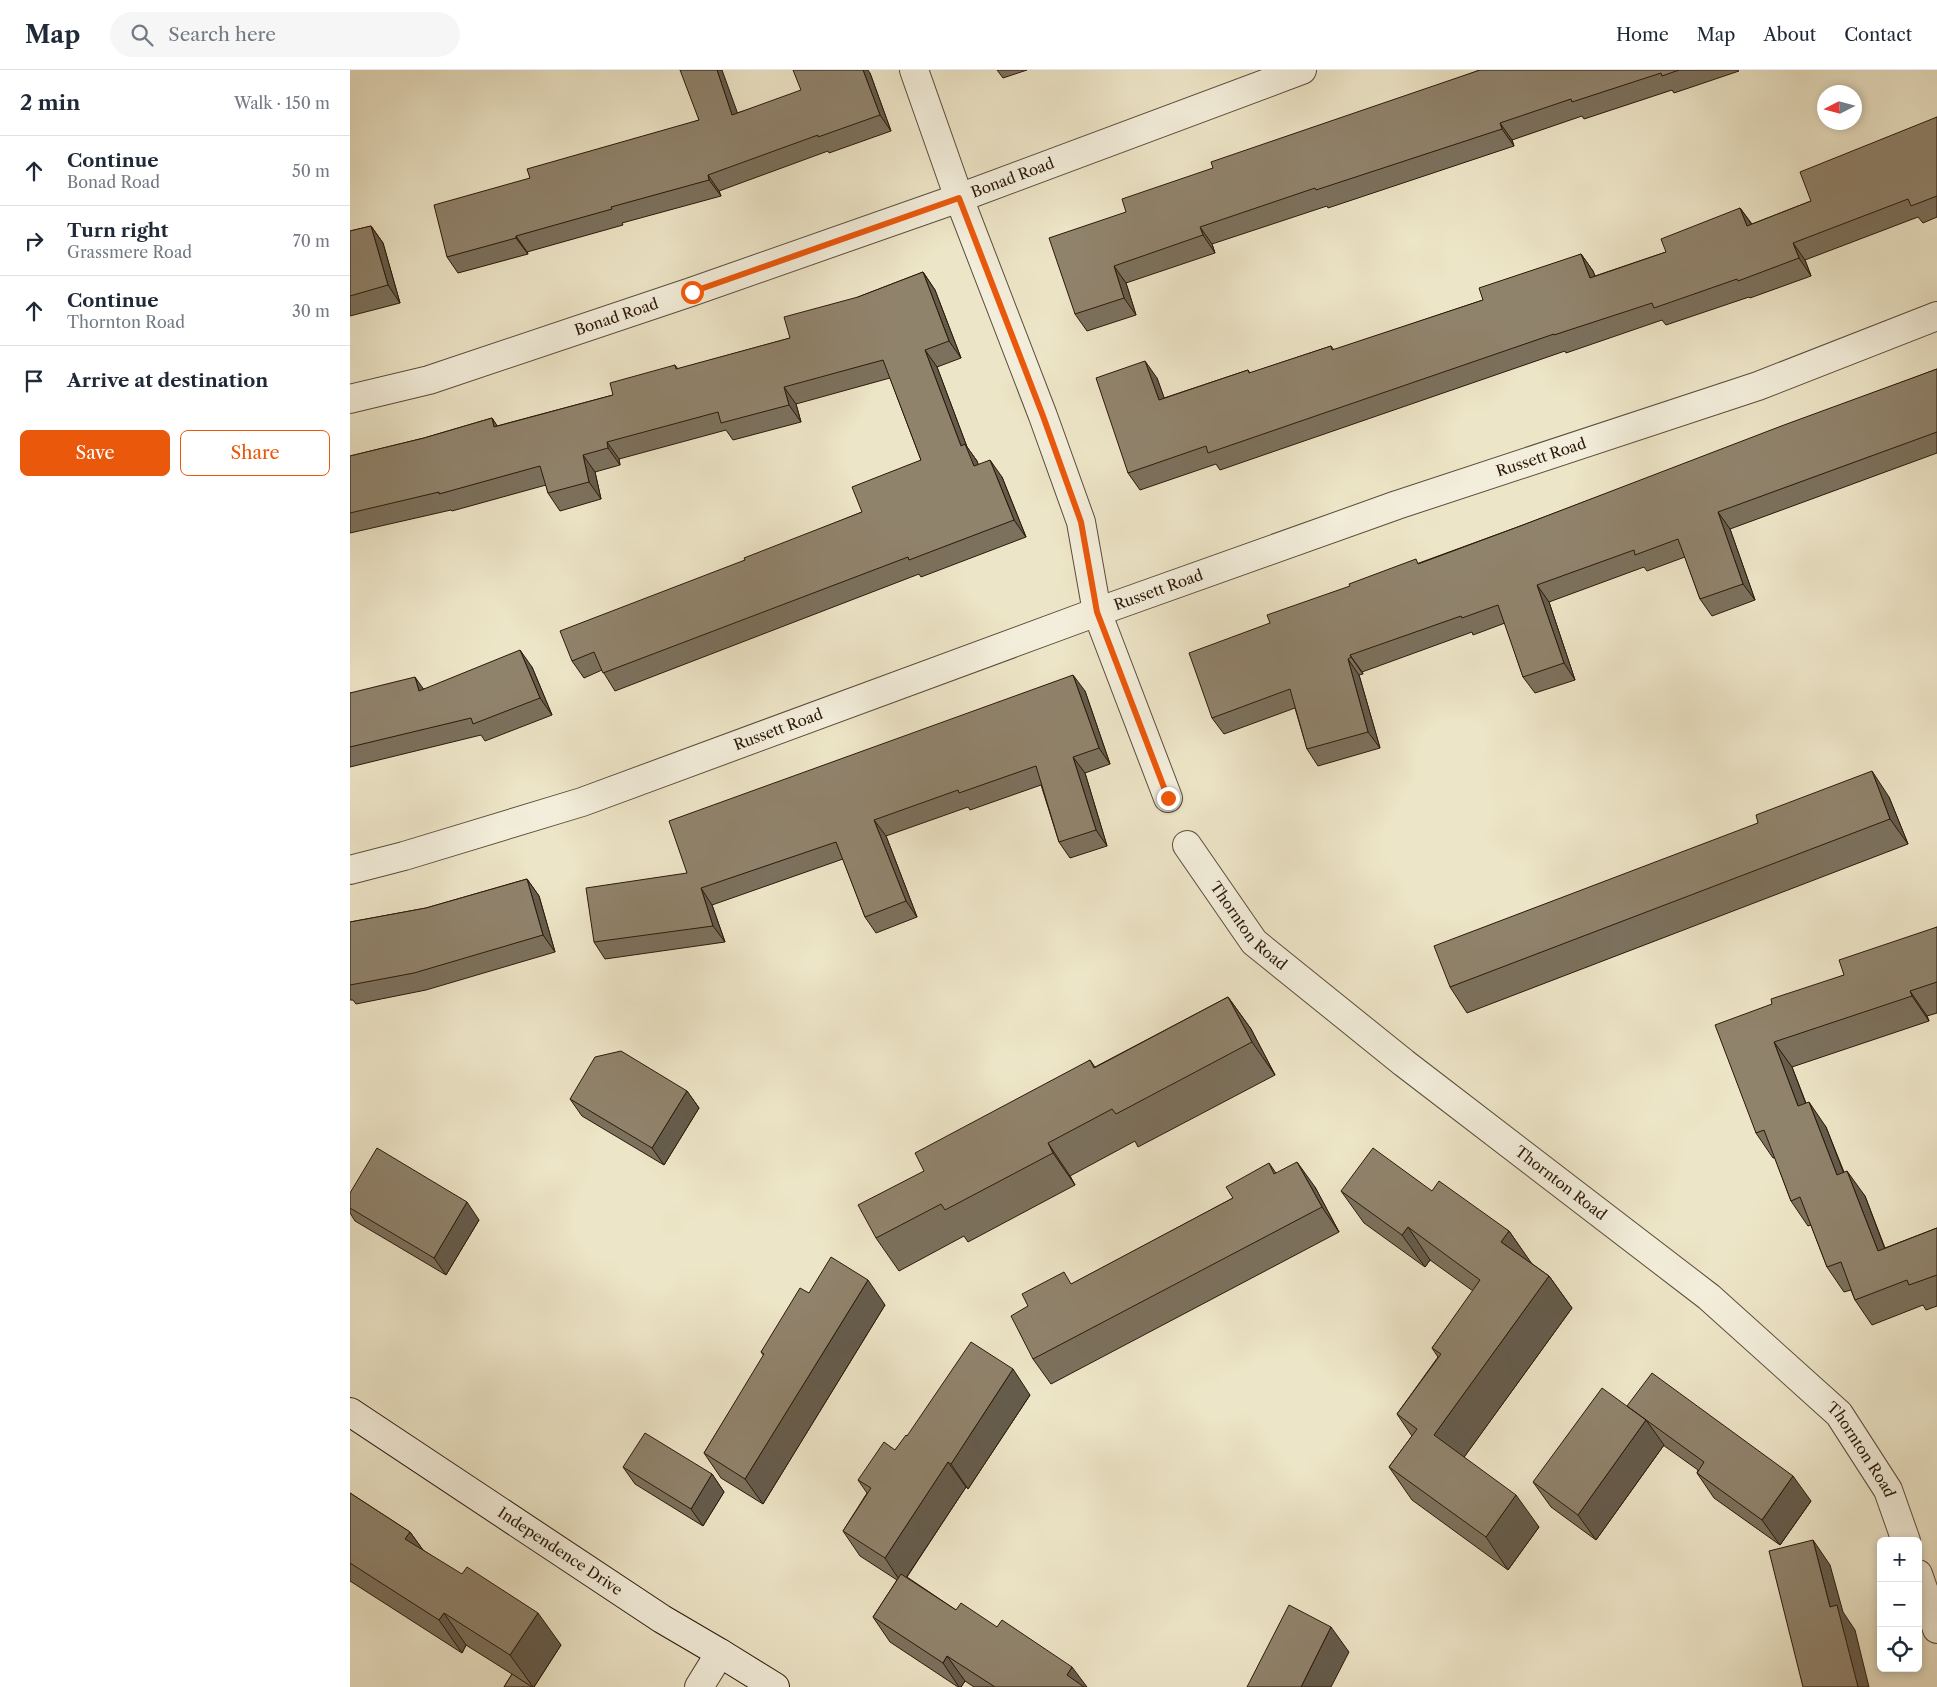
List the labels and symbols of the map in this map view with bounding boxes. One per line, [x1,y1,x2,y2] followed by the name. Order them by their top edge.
[1817,85,1862,130] north arrow
[968,153,1057,202] street label: Bonad Road
[681,281,704,304] route start
[572,294,661,339] street label: Bonad Road
[1494,433,1588,481] street label: Russett Road
[1111,565,1206,614] street label: Russett Road
[731,704,825,754] street label: Russett Road
[1157,787,1180,810] route end
[1206,878,1291,974] street label: Thornton Road
[1511,1142,1611,1224] street label: Thornton Road
[1823,1398,1900,1500] street label: Thornton Road
[494,1503,626,1599] street label: Independence Drive

